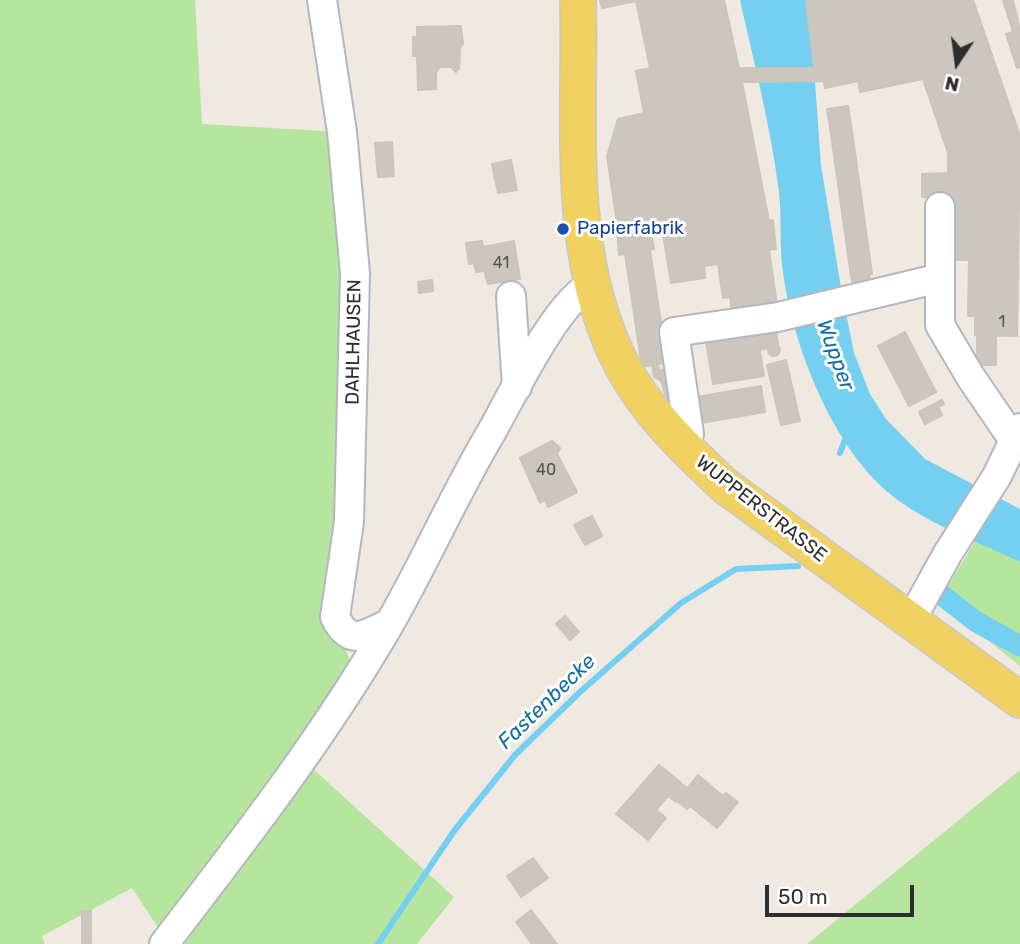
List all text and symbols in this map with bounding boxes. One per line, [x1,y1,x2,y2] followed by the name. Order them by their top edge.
[922,28,992,98] north arrow
[943,71,961,97] text: N
[577,218,684,240] place label: Papierfabrik
[555,221,571,237] marker: Papierfabrik
[493,253,509,273] house number: 41
[342,279,366,405] street label: DAHLHAUSEN
[999,312,1005,332] house number: 1
[811,316,859,394] water label: Wupper
[691,451,831,567] street label: WUPPERSTRASSE
[536,460,556,480] house number: 40
[493,649,601,755] water label: Fastenbecke
[768,870,917,914] scale bar
[778,884,828,909] text: 50 m

